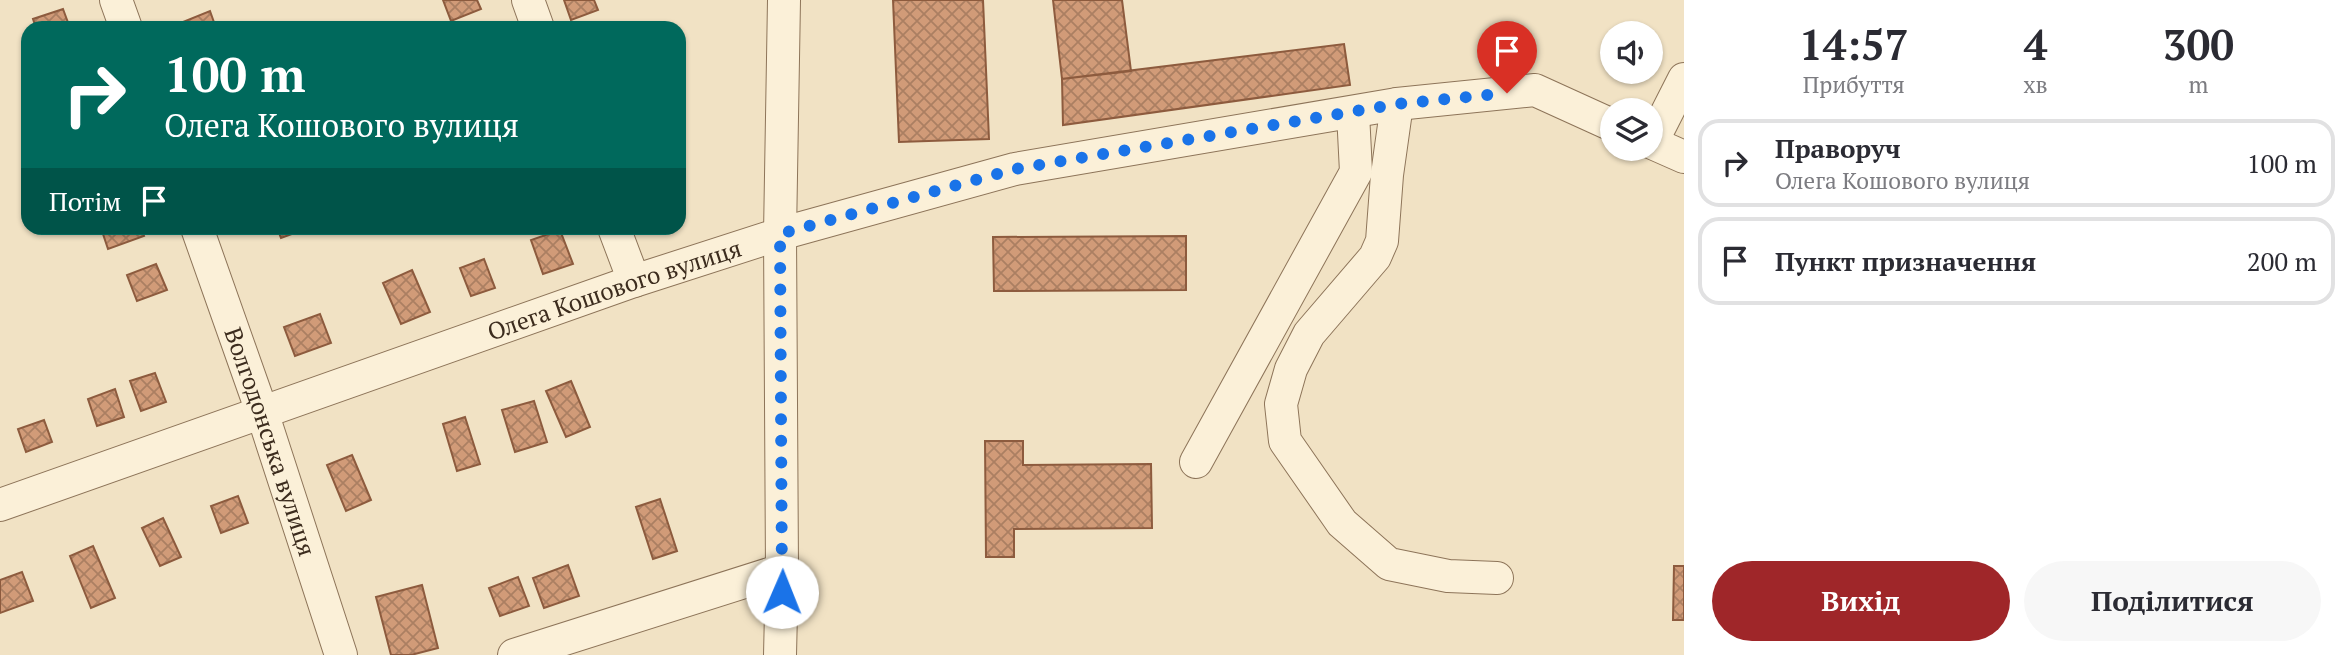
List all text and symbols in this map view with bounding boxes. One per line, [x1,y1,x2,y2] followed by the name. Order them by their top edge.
[1799,16,1908,72] text: 14:57
[2024,16,2047,72] text: 4
[2163,16,2234,72] text: 300
[1477,21,1537,93] pin
[1600,21,1663,161] map controls
[1600,21,1663,84] button: sound
[1488,32,1526,70] icon: arrive
[164,41,306,106] text: 100 m
[49,49,140,140] icon: right
[1803,69,1905,100] text: Прибуття
[2024,69,2048,100] text: хв
[2188,69,2208,100] text: m
[1600,98,1663,161] button: layers
[164,104,519,146] text: Олега Кошового вулиця
[1775,131,1901,165] text: Праворуч
[1716,144,1754,182] icon: right
[2247,146,2317,180] text: 100 m
[1775,165,2030,196] text: Олега Кошового вулиця
[135,182,173,220] icon: arrive
[49,184,121,218] text: Потім
[483,232,745,348] street label: Олега Кошового вулиця
[1716,242,1754,280] icon: arrive
[1775,244,2036,278] text: Пункт призначення
[2247,244,2317,278] text: 200 m
[217,323,324,560] street label: Волгодонська вулиця
[745,555,819,629] position arrow
[1712,561,2010,641] button: Вихід
[2024,561,2321,641] button: Поділитися

